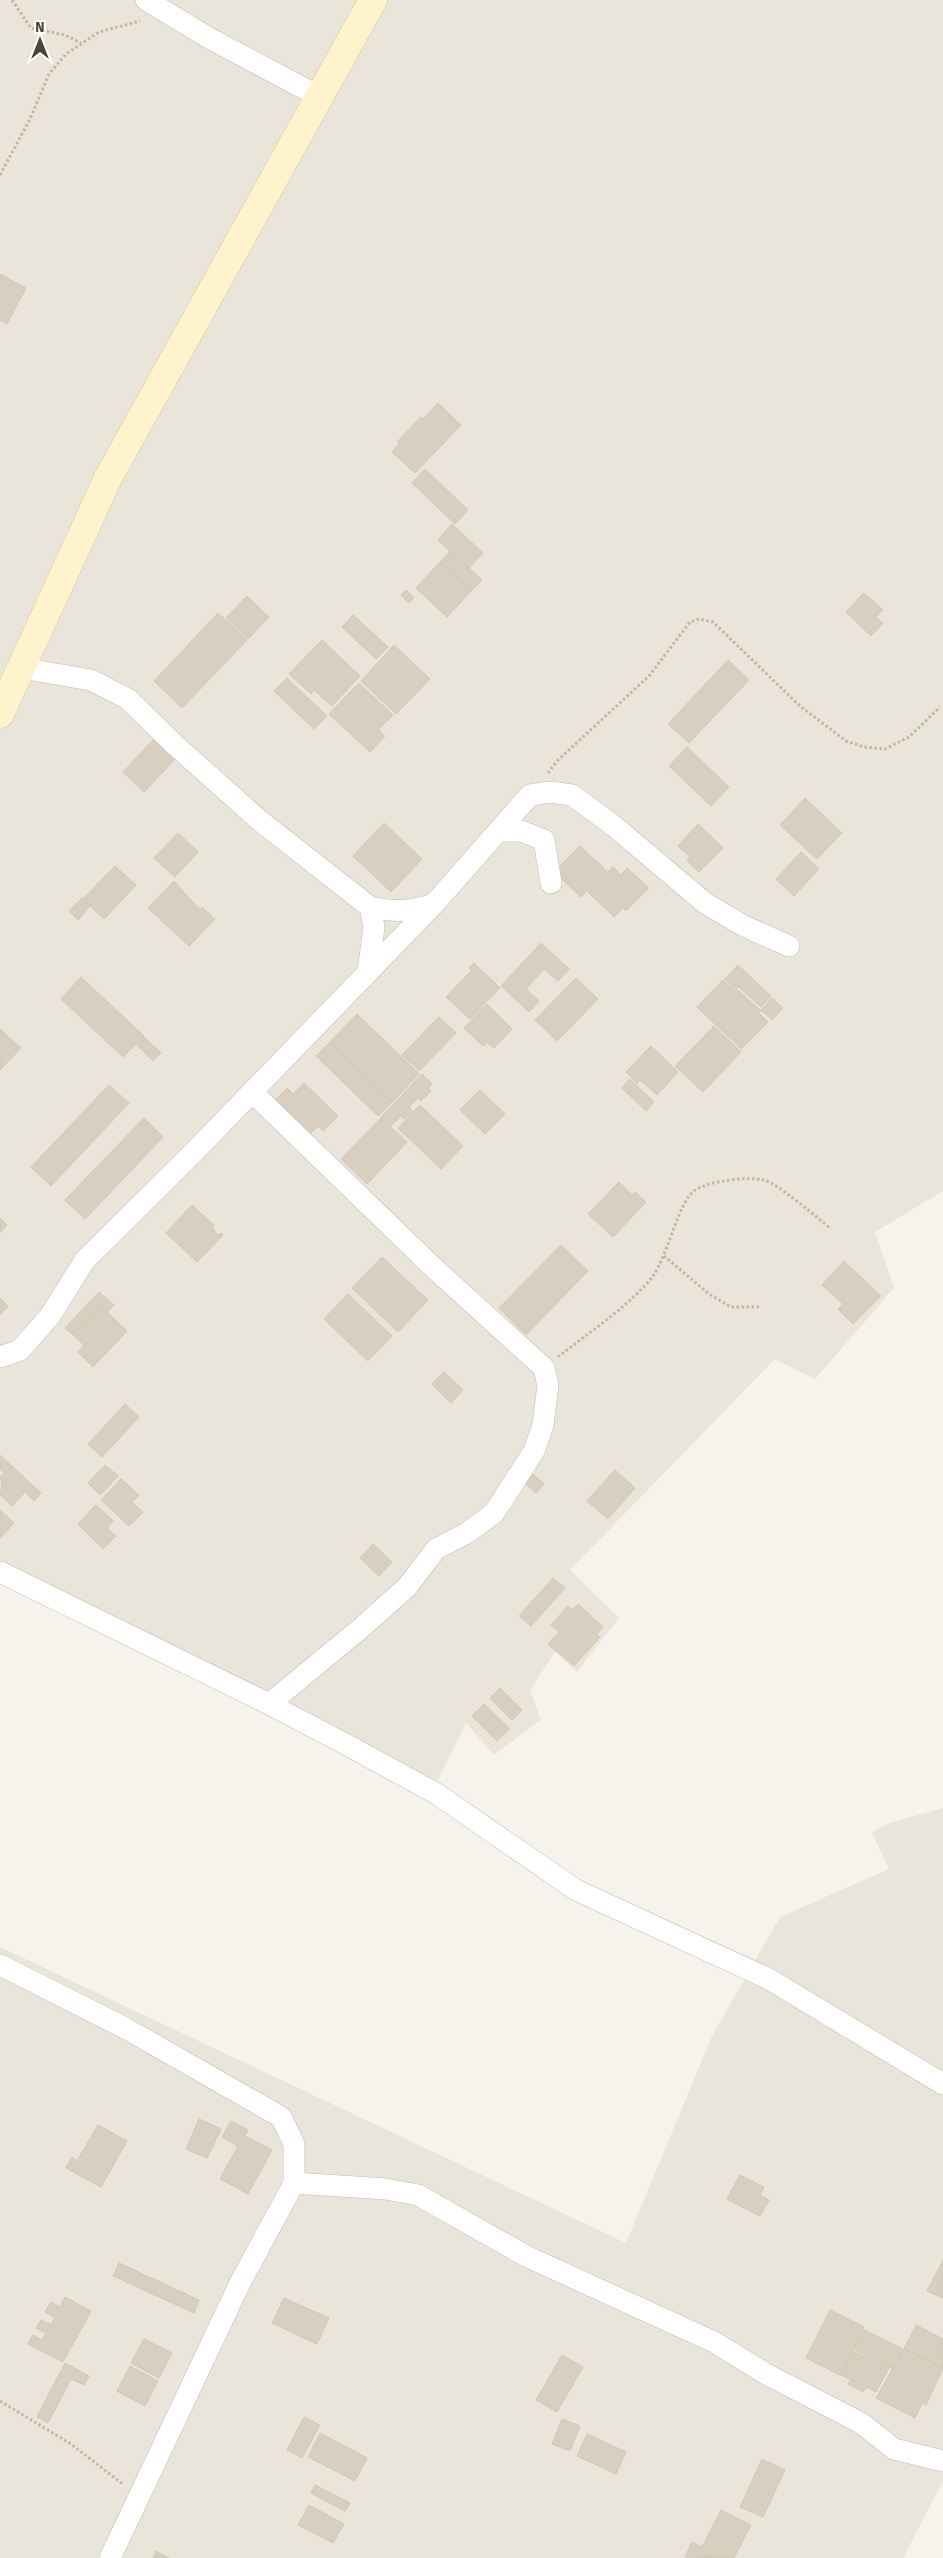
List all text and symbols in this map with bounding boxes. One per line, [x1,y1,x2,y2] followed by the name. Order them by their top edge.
[15,15,65,65] north arrow
[35,19,45,36] text: N

